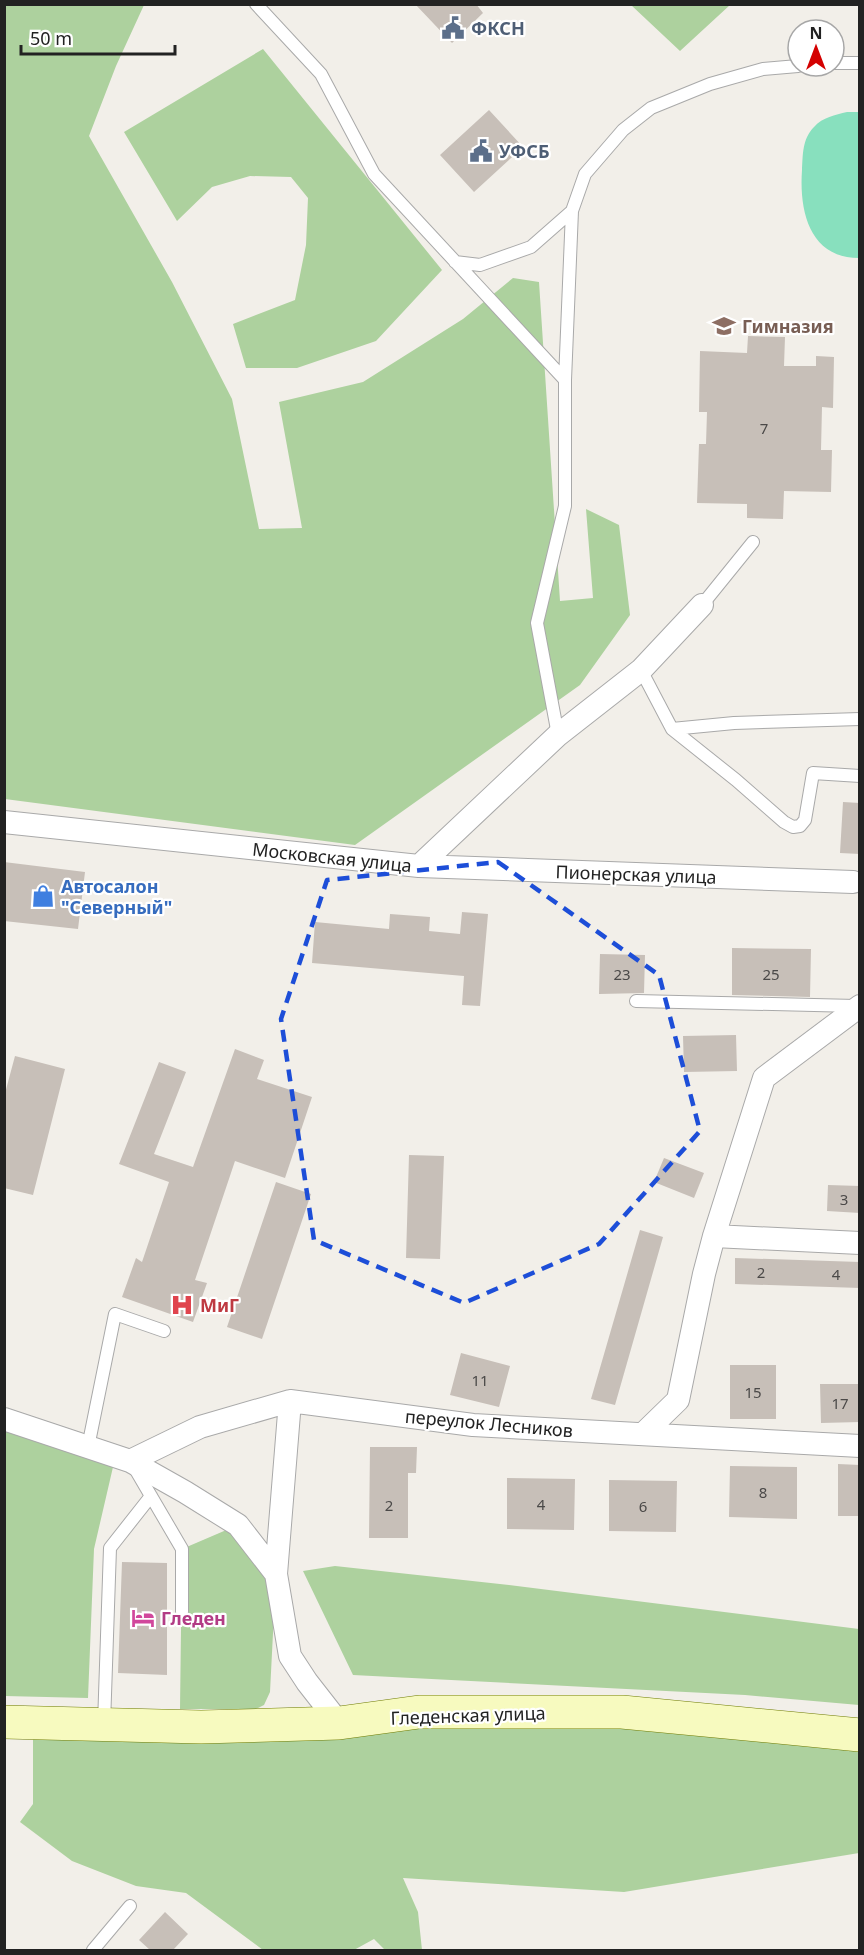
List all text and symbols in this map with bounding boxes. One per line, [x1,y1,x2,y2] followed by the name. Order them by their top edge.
[440,15,466,41] public building icon: ФКСН
[471,16,525,40] place label: ФКСН
[21,18,176,56] scale bar
[786,18,846,78] north arrow
[809,22,823,44] text: N
[30,26,72,50] text: 50 m
[468,138,494,164] public building icon: УФСБ
[499,139,550,163] place label: УФСБ
[711,313,737,339] school or university icon: Гимназия
[742,314,834,338] place label: Гимназия
[760,418,768,438] house number: 7
[251,837,413,877] street label: Московская улица
[555,859,717,889] street label: Пионерская улица
[61,874,172,919] place label: Автосалон "Северный"
[30,883,56,909] shop icon: Автосалон "Северный"
[613,964,631,984] house number: 23
[762,964,780,984] house number: 25
[840,1189,848,1209] house number: 3
[757,1262,765,1282] house number: 2
[832,1264,841,1284] house number: 4
[169,1292,195,1318] hospital icon: МиГ
[200,1293,239,1317] place label: МиГ
[471,1370,489,1390] house number: 11
[744,1382,762,1402] house number: 15
[831,1393,849,1413] house number: 17
[404,1404,574,1442] street label: переулок Лесников
[759,1482,767,1502] house number: 8
[537,1494,546,1514] house number: 4
[385,1495,393,1515] house number: 2
[639,1496,647,1516] house number: 6
[130,1605,156,1631] hotel icon: Гледен
[161,1606,226,1630] place label: Гледен
[390,1700,546,1730] street label: Гледенская улица

